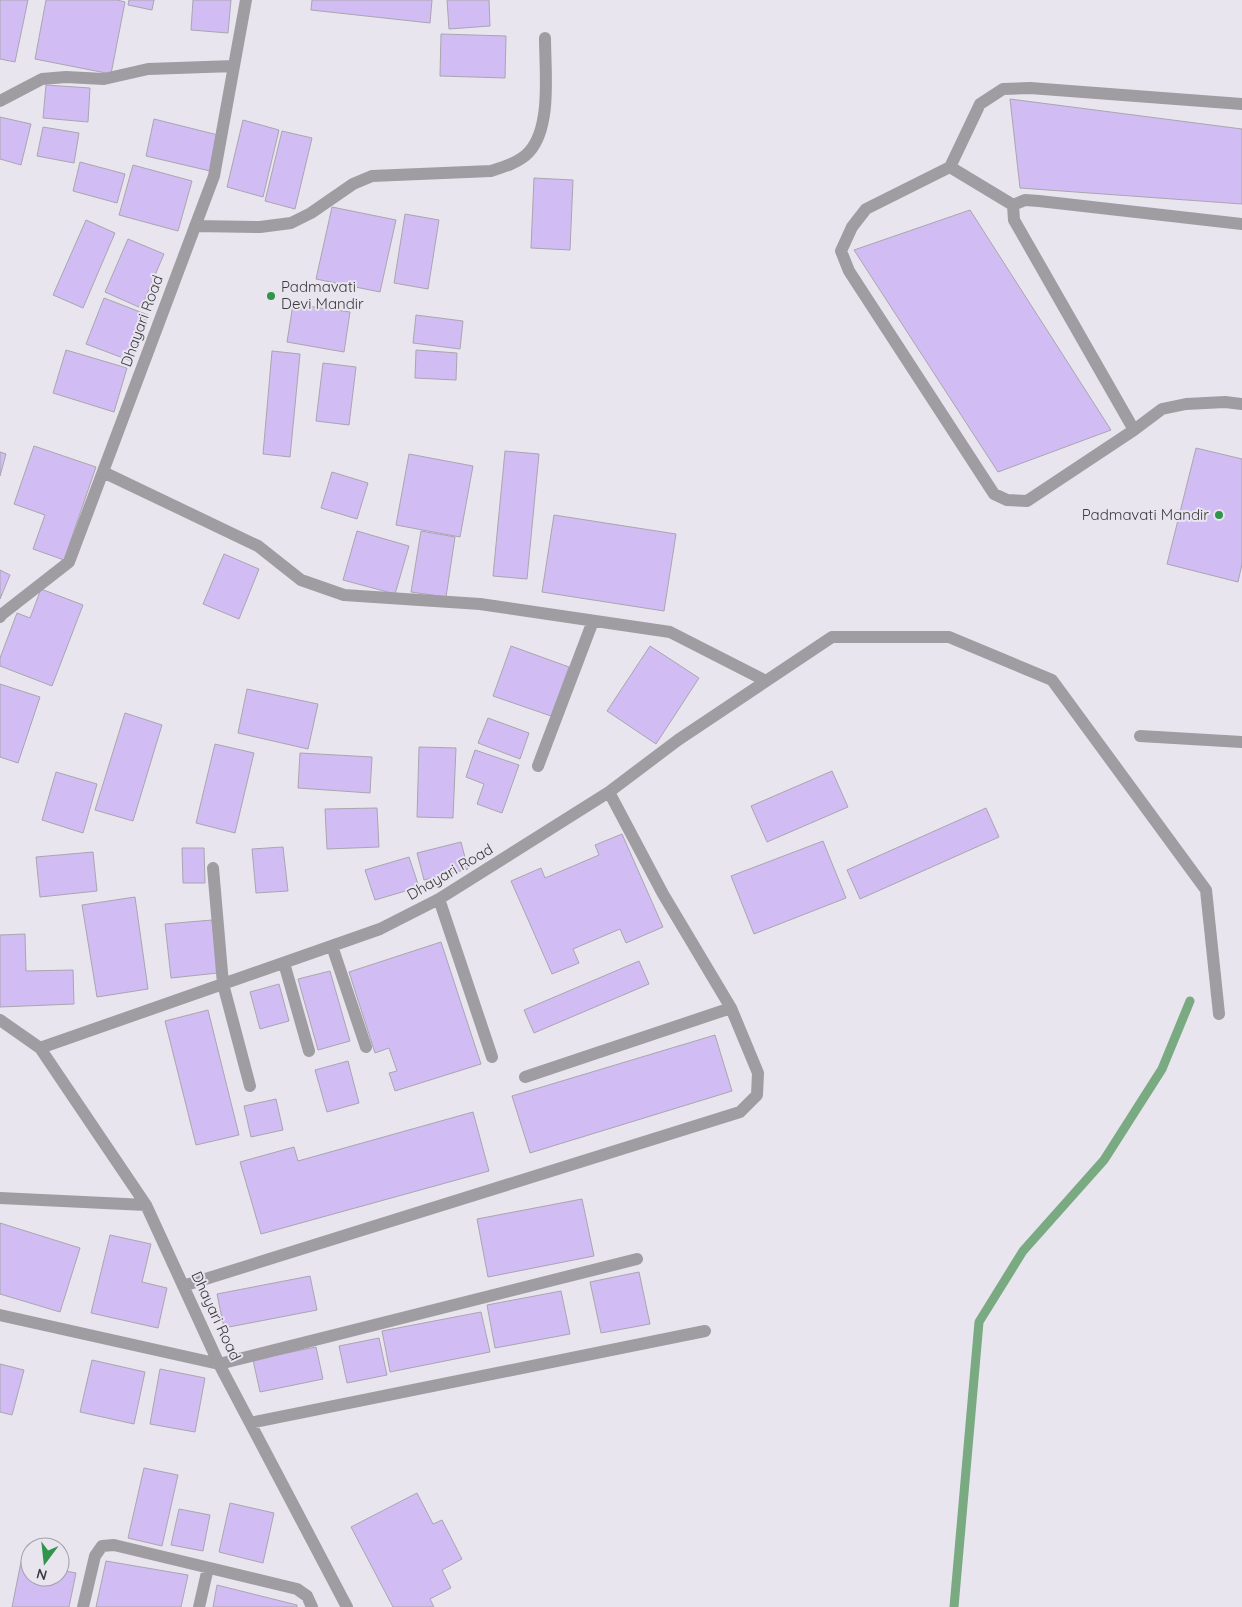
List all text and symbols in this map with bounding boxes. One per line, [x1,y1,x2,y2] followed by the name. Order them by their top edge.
[116,272,167,369] street label: Dhayari Road
[281,277,364,313] place label: Padmavati Devi Mandir
[265,290,277,302] marker: Padmavati Devi Mandir
[1082,505,1209,524] place label: Padmavati Mandir
[1213,509,1225,521] marker: Padmavati Mandir
[403,839,496,904] street label: Dhayari Road
[187,1268,245,1363] street label: Dhayari Road
[20,1537,70,1587] north arrow
[34,1565,49,1585] text: N

